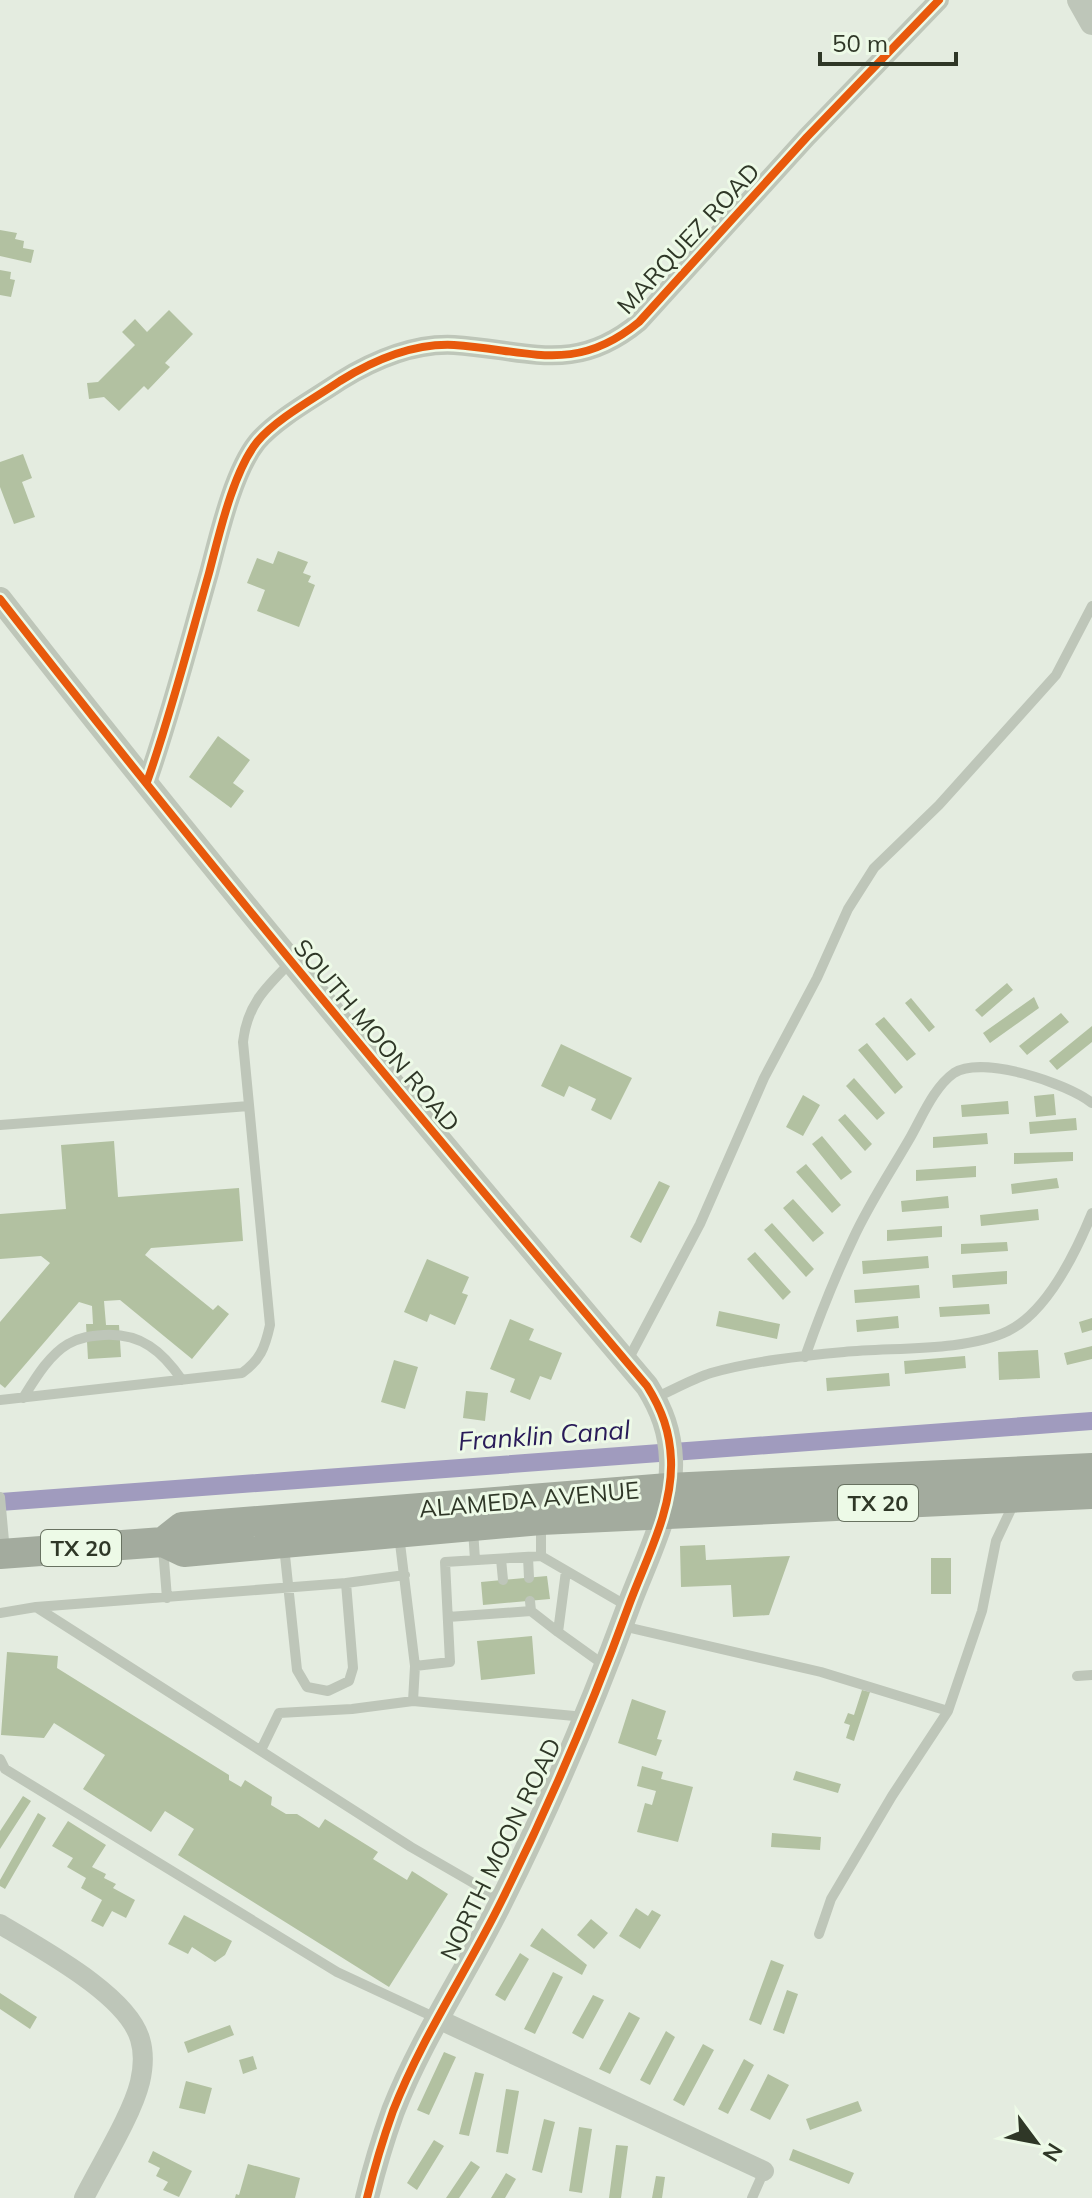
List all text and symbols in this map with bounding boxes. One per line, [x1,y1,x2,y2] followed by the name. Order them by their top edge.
[820,16,956,66] scale bar
[832,28,888,58] text: 50 m
[610,156,766,320] street label: MARQUEZ ROAD
[288,933,466,1137] street label: SOUTH MOON ROAD
[457,1412,632,1457] water label: Franklin Canal
[418,1474,640,1524] street label: ALAMEDA AVENUE
[838,1485,918,1521] road number: TX 20
[41,1530,121,1566] road number: TX 20
[433,1733,567,1965] street label: NORTH MOON ROAD
[996,2102,1076,2182] north arrow
[1037,2138,1069,2167] text: N

